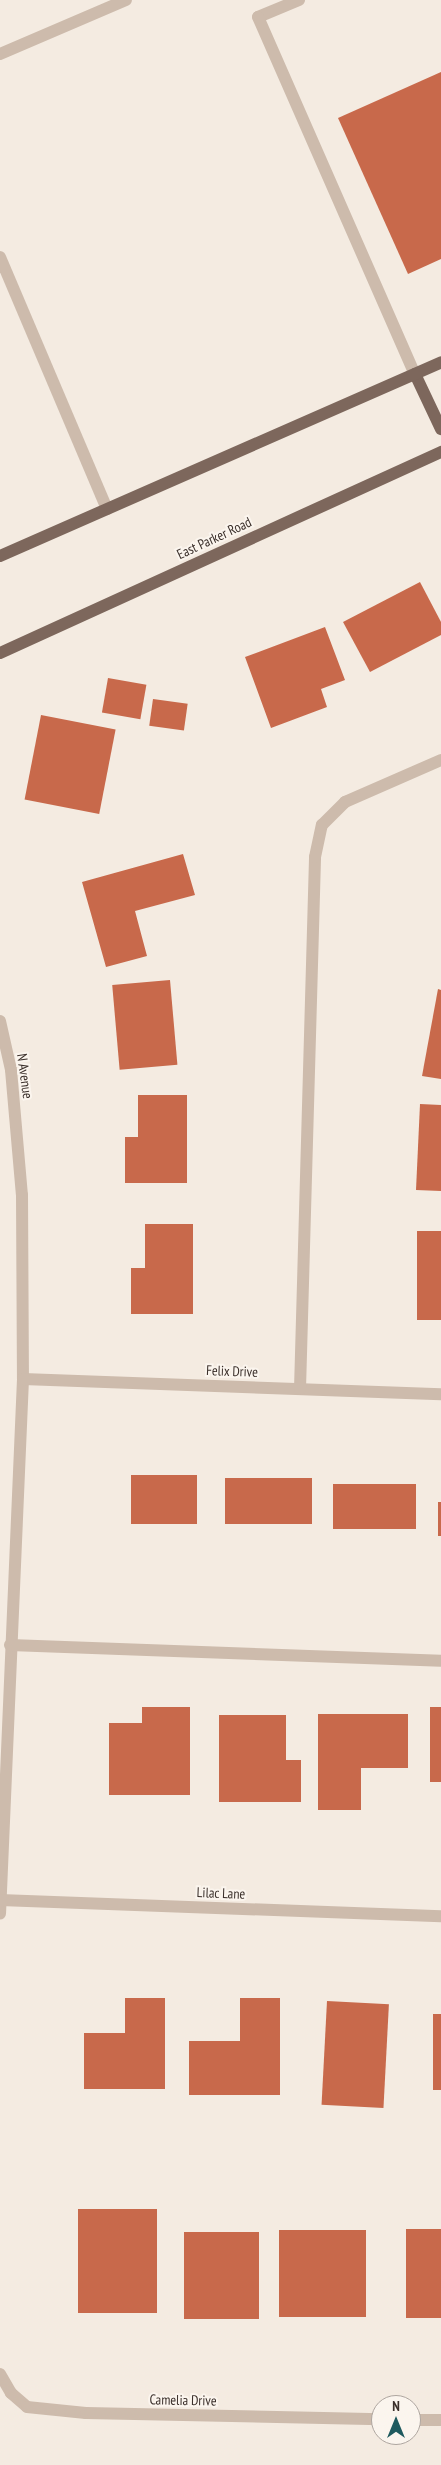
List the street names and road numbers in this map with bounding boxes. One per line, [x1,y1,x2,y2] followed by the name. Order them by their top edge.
[174,513,254,563] street label: East Parker Road
[13,1052,37,1100] street label: N Avenue
[206,1362,258,1380] street label: Felix Drive
[196,1884,246,1902] street label: Lilac Lane
[149,2391,217,2409] street label: Camelia Drive

